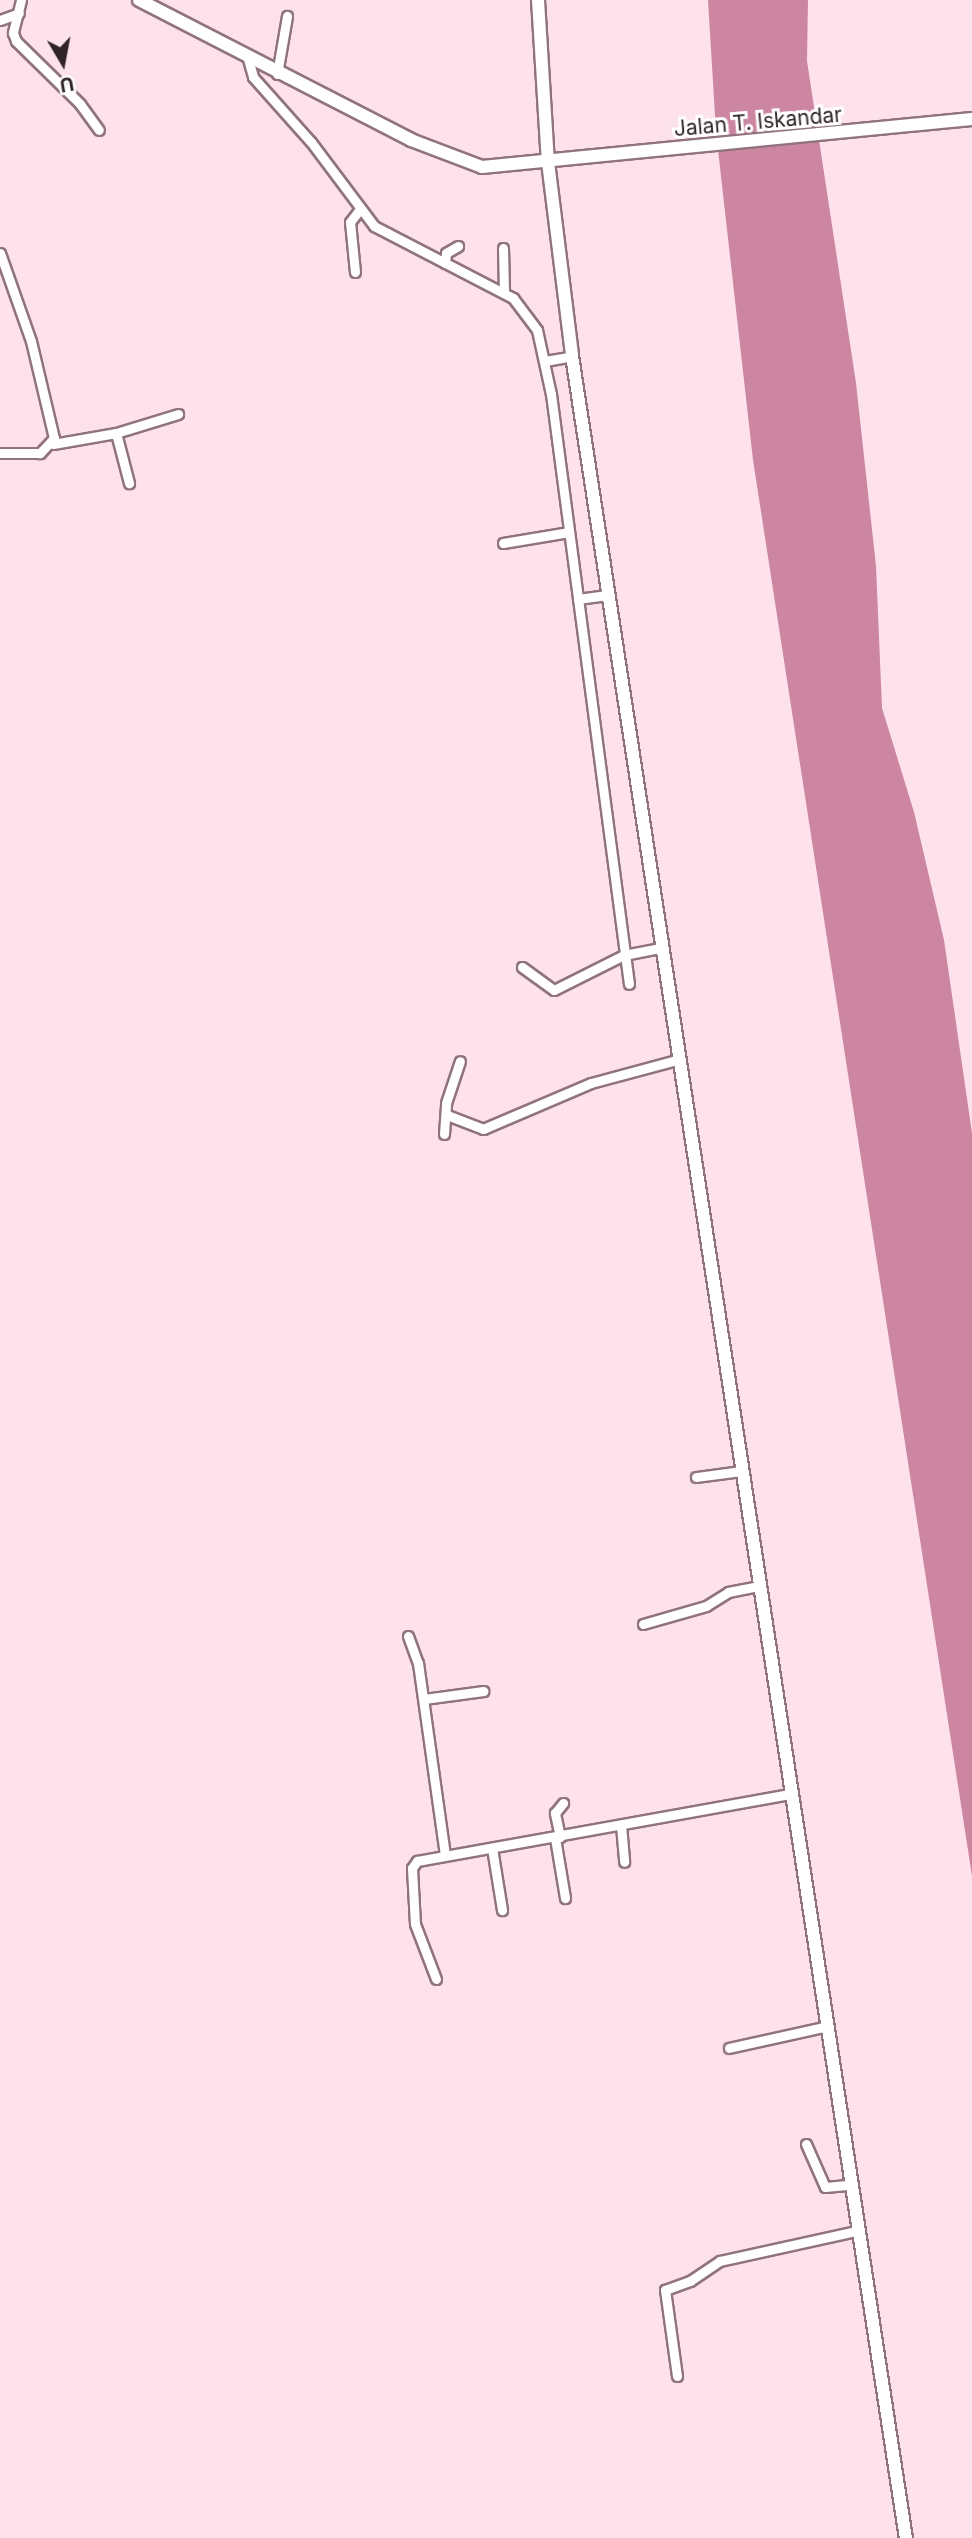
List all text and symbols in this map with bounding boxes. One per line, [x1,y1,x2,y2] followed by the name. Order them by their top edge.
[28,28,98,98] north arrow
[58,72,76,97] text: U
[673,102,843,142] street label: Jalan T. Iskandar

